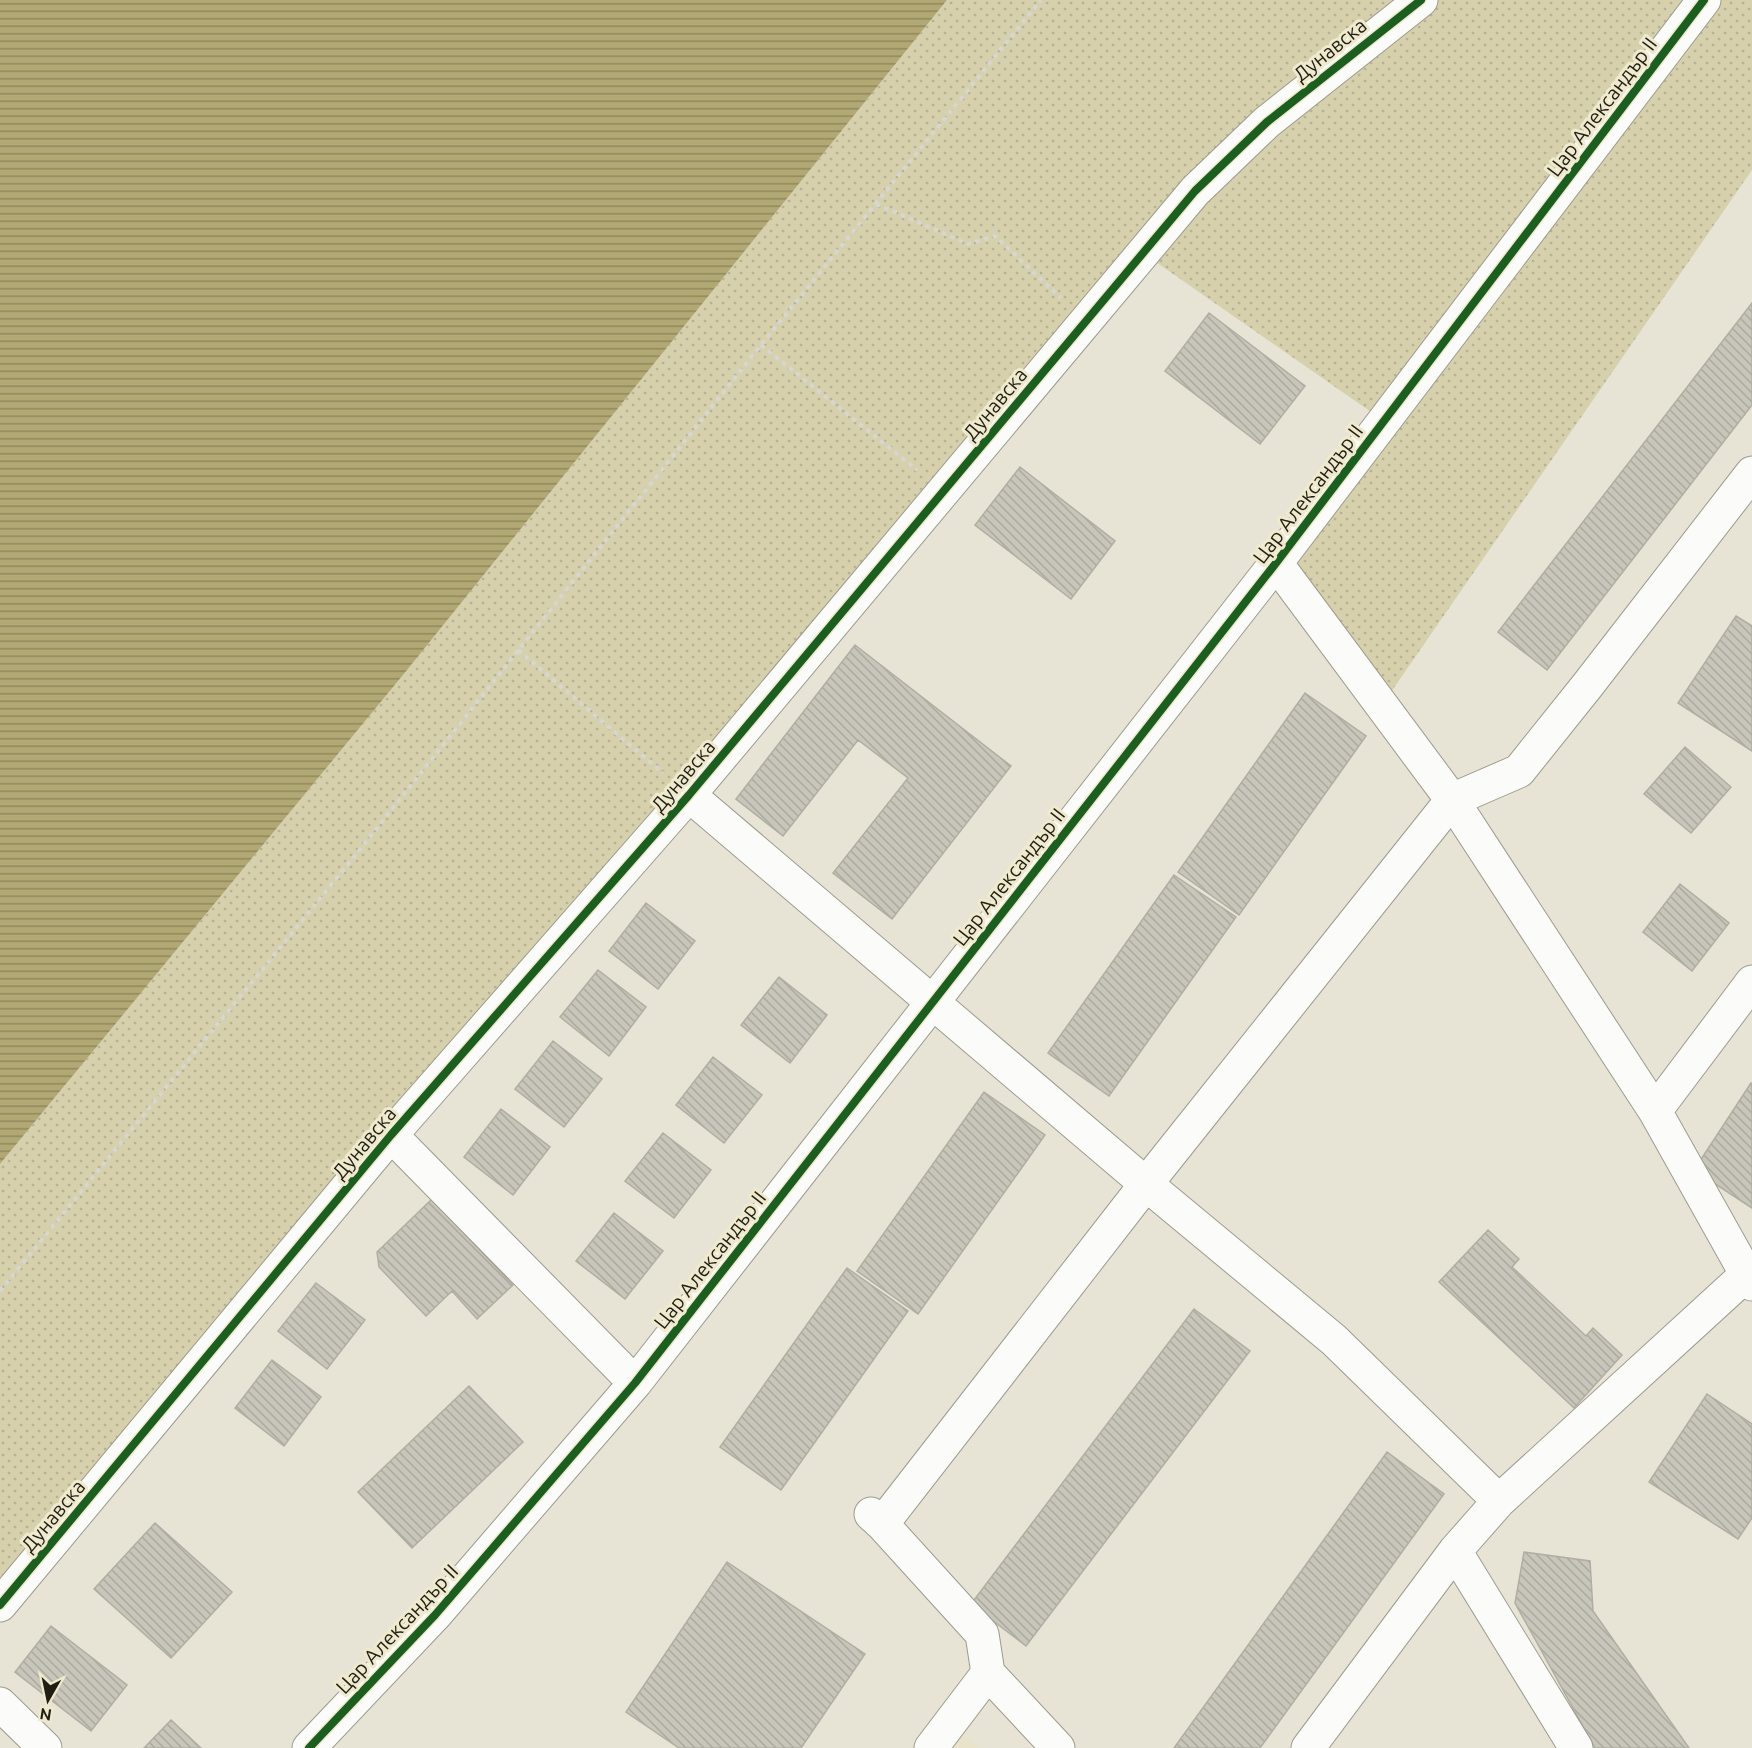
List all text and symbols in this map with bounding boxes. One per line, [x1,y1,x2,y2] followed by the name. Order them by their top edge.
[1289,13,1371,86] street label: Дунавска
[1542,33,1661,181] street label: Цар Александър II
[958,363,1031,444] street label: Дунавска
[1248,420,1367,568] street label: Цар Александър II
[646,735,719,816] street label: Дунавска
[948,803,1069,950] street label: Цар Александър II
[327,1102,400,1183] street label: Дунавска
[649,1186,770,1333] street label: Цар Александър II
[16,1475,89,1556] street label: Дунавска
[331,1559,462,1698] street label: Цар Александър II
[18,1670,78,1730] north arrow
[38,1705,53,1725] text: N

